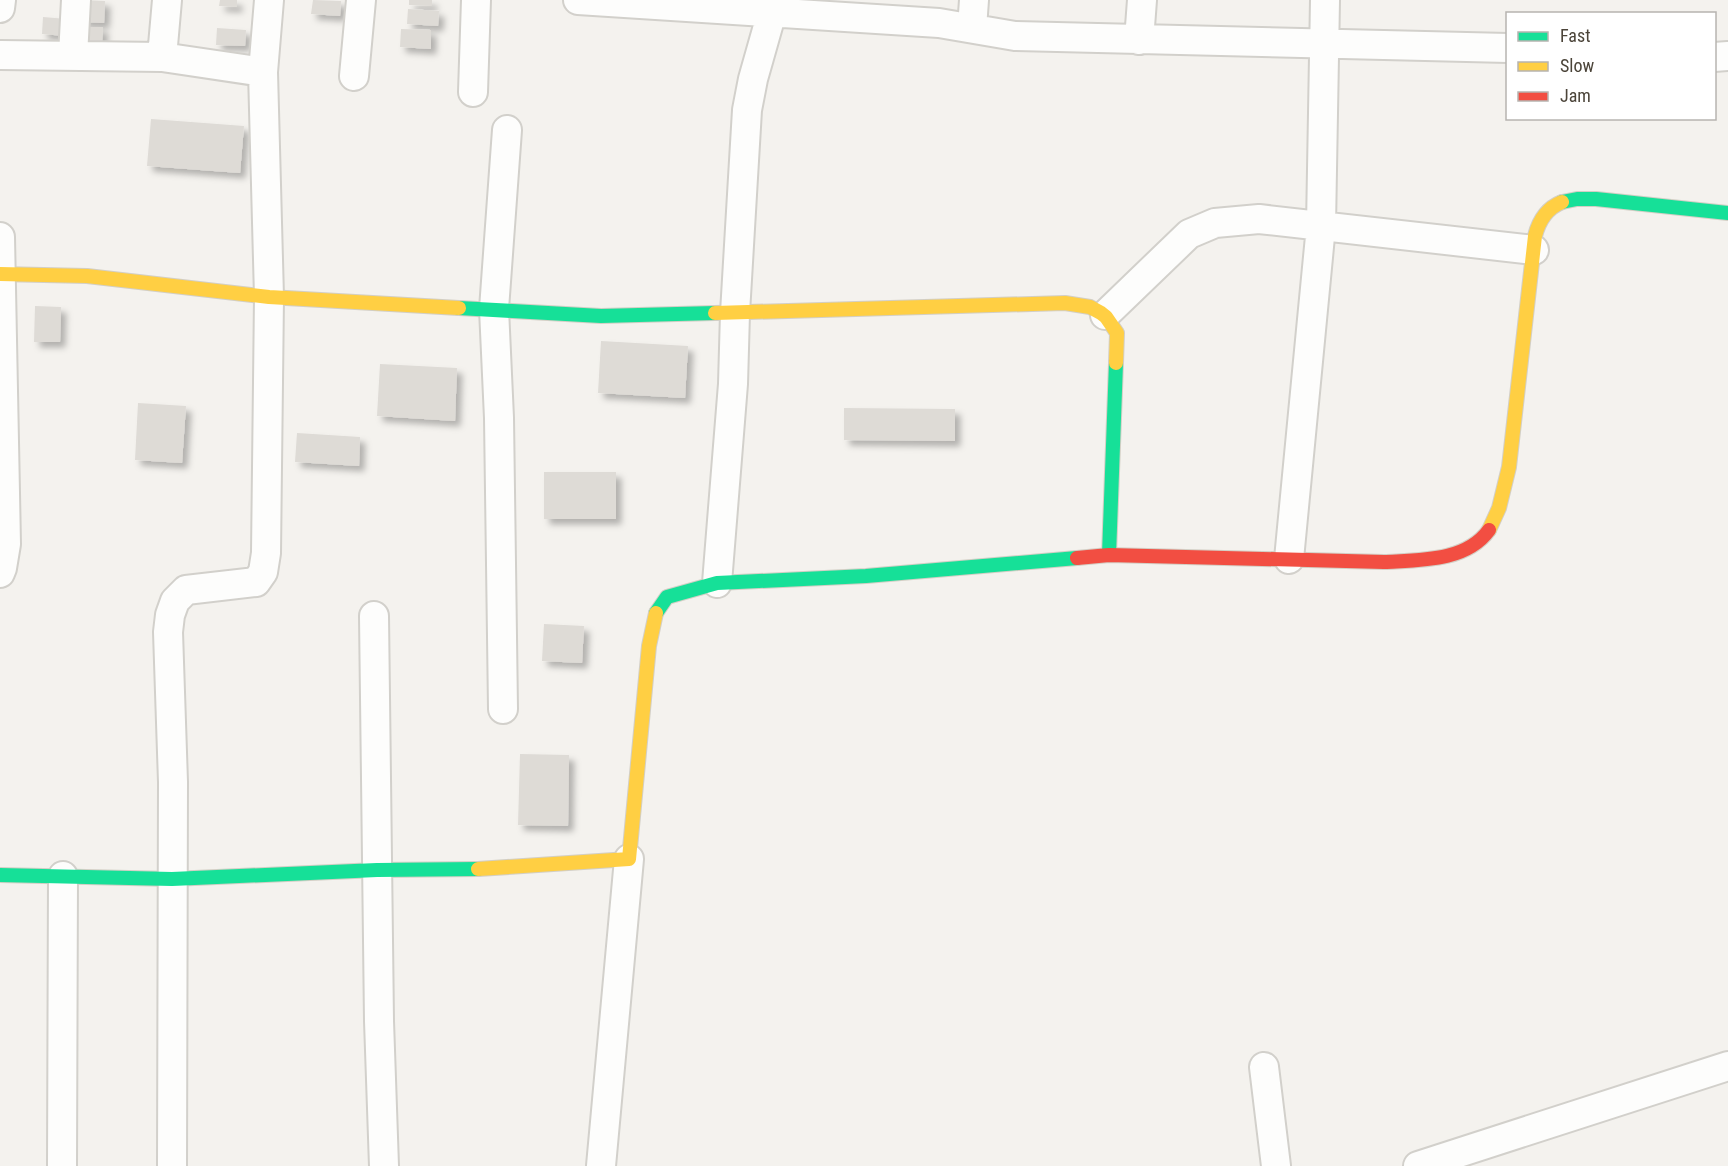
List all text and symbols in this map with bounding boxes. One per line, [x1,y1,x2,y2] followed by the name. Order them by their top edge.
[1506,12,1716,120] legend
[1560,25,1591,46] text: Fast
[1560,55,1595,76] text: Slow
[1560,85,1591,106] text: Jam

